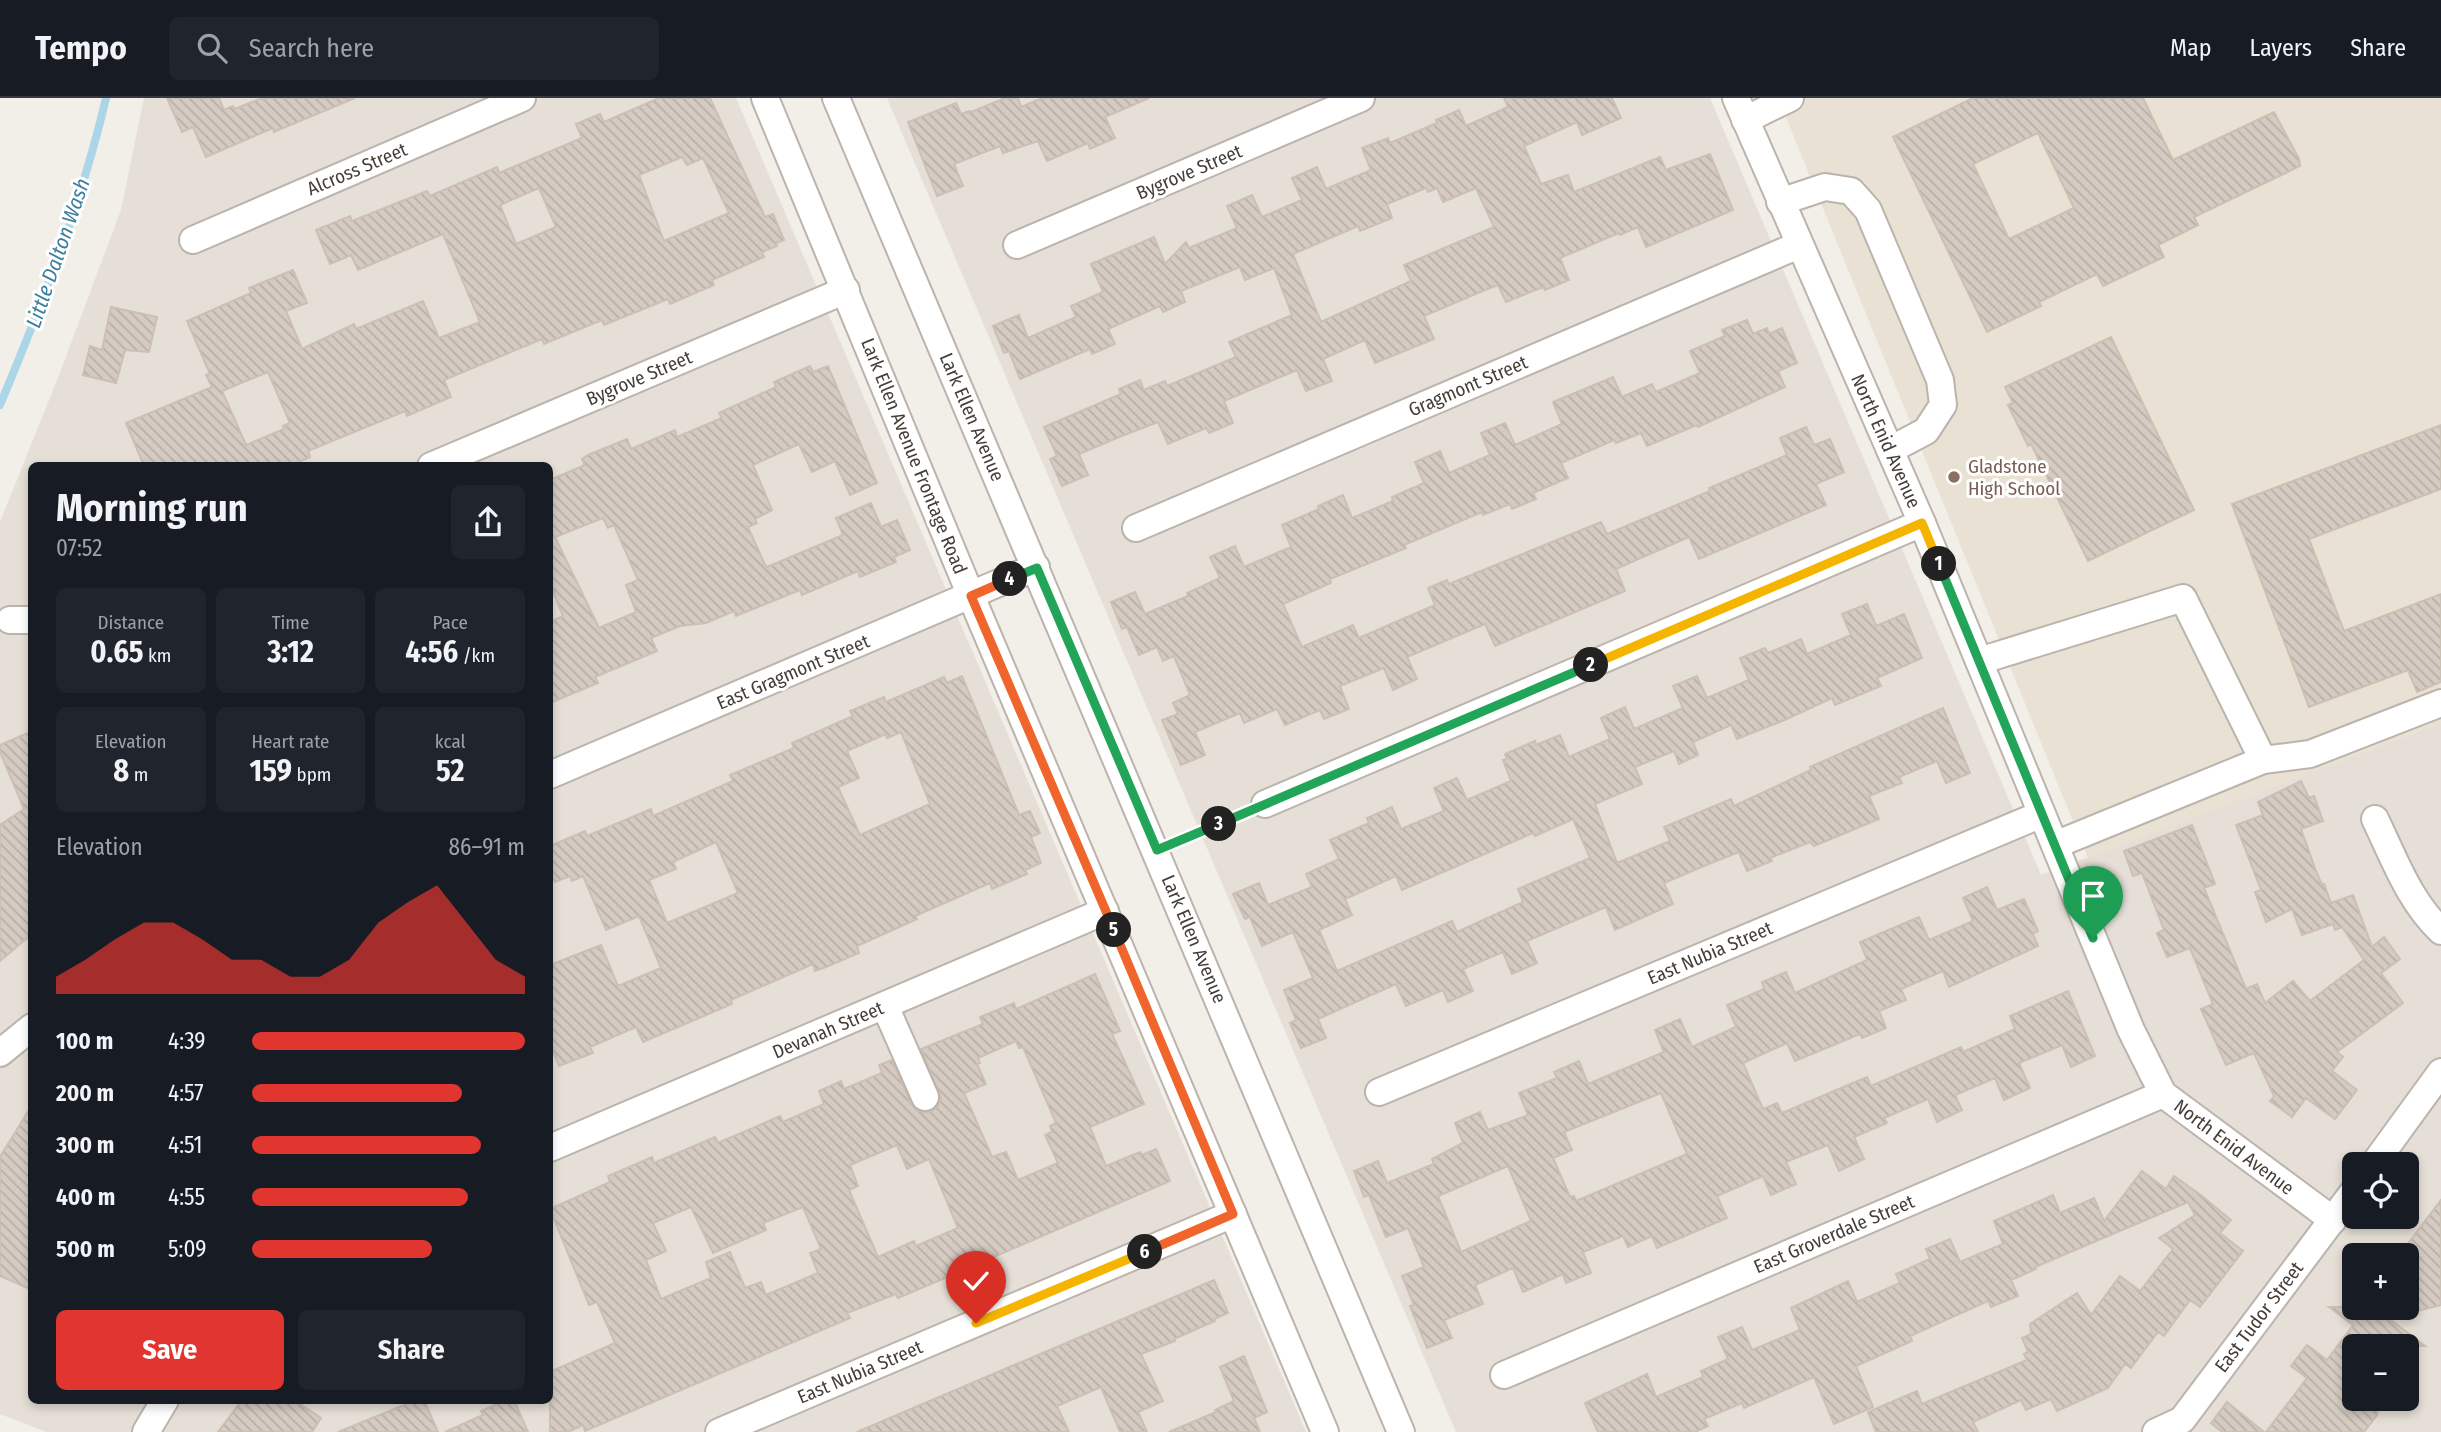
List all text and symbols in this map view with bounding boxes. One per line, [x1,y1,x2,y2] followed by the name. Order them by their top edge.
[169,17,659,80] search box
[35,28,127,68] text: Tempo
[193,29,231,67] icon: search
[249,33,374,64] text: Search here
[2170,34,2212,62] text: Map
[2250,34,2312,62] text: Layers
[2350,34,2406,62] text: Share
[304,137,411,200] street label: Alcross Street
[1133,139,1246,205] street label: Bygrove Street
[20,175,96,331] water label: Little Dalton Wash
[856,335,972,577] street label: Lark Ellen Avenue Frontage Road
[583,345,696,411] street label: Bygrove Street
[935,349,1009,485] street label: Lark Ellen Avenue
[1405,350,1532,421] street label: Gragmont Street
[1846,370,1926,512] street label: North Enid Avenue
[1968,455,2060,500] place label: Gladstone High School
[1946,469,1962,485] marker: Gladstone High School
[56,485,248,531] text: Morning run
[451,485,525,559] button: share
[56,534,102,562] text: 07:52
[1922,546,1956,582] pin: 1
[1934,552,1943,575] text: 1
[992,561,1028,596] pin: 4
[1005,567,1014,590] text: 4
[98,611,164,634] text: Distance
[272,611,309,634] text: Time
[432,611,468,634] text: Pace
[713,629,874,715] street label: East Gragmont Street
[90,634,143,670] text: 0.65
[267,634,314,670] text: 3:12
[405,634,458,670] text: 4:56
[143,644,171,667] text: km
[458,644,495,667] text: /km
[1574,648,1608,682] pin: 2
[1586,653,1595,676] text: 2
[95,730,167,753] text: Elevation
[251,730,330,753] text: Heart rate
[435,730,466,753] text: kcal
[113,753,129,789] text: 8
[250,753,292,789] text: 159
[436,753,464,789] text: 52
[129,763,148,786] text: m
[292,763,331,786] text: bpm
[1202,806,1236,842] pin: 3
[1214,812,1223,835] text: 3
[56,833,143,861] text: Elevation
[449,833,525,861] text: 86–91 m
[2063,866,2123,938] pin
[1157,871,1231,1007] street label: Lark Ellen Avenue
[2074,877,2112,915] icon: arrive
[1096,912,1132,948] pin: 5
[1644,916,1777,990] street label: East Nubia Street
[1109,918,1118,941] text: 5
[769,996,888,1064] street label: Devanah Street
[56,1027,113,1055] text: 100 m
[168,1027,206,1055] text: 4:39
[56,1079,114,1107] text: 200 m
[168,1079,204,1107] text: 4:57
[2170,1094,2298,1200] street label: North Enid Avenue
[56,1131,114,1159] text: 300 m
[168,1131,203,1159] text: 4:51
[2342,1152,2419,1411] map controls
[2342,1152,2419,1229] button: locate
[56,1183,115,1211] text: 400 m
[168,1183,205,1211] text: 4:55
[1750,1189,1918,1278] street label: East Groverdale Street
[1128,1234,1162,1270] pin: 6
[56,1235,115,1263] text: 500 m
[168,1235,206,1263] text: 5:09
[1140,1240,1149,1263] text: 6
[2342,1243,2419,1320] button: +
[946,1251,1006,1323] pin
[2210,1256,2309,1377] street label: East Tudor Street
[957,1262,995,1300] icon: check
[56,1310,284,1390] button: Save
[298,1310,525,1390] button: Share
[2342,1334,2419,1411] button: −
[794,1335,927,1409] street label: East Nubia Street

